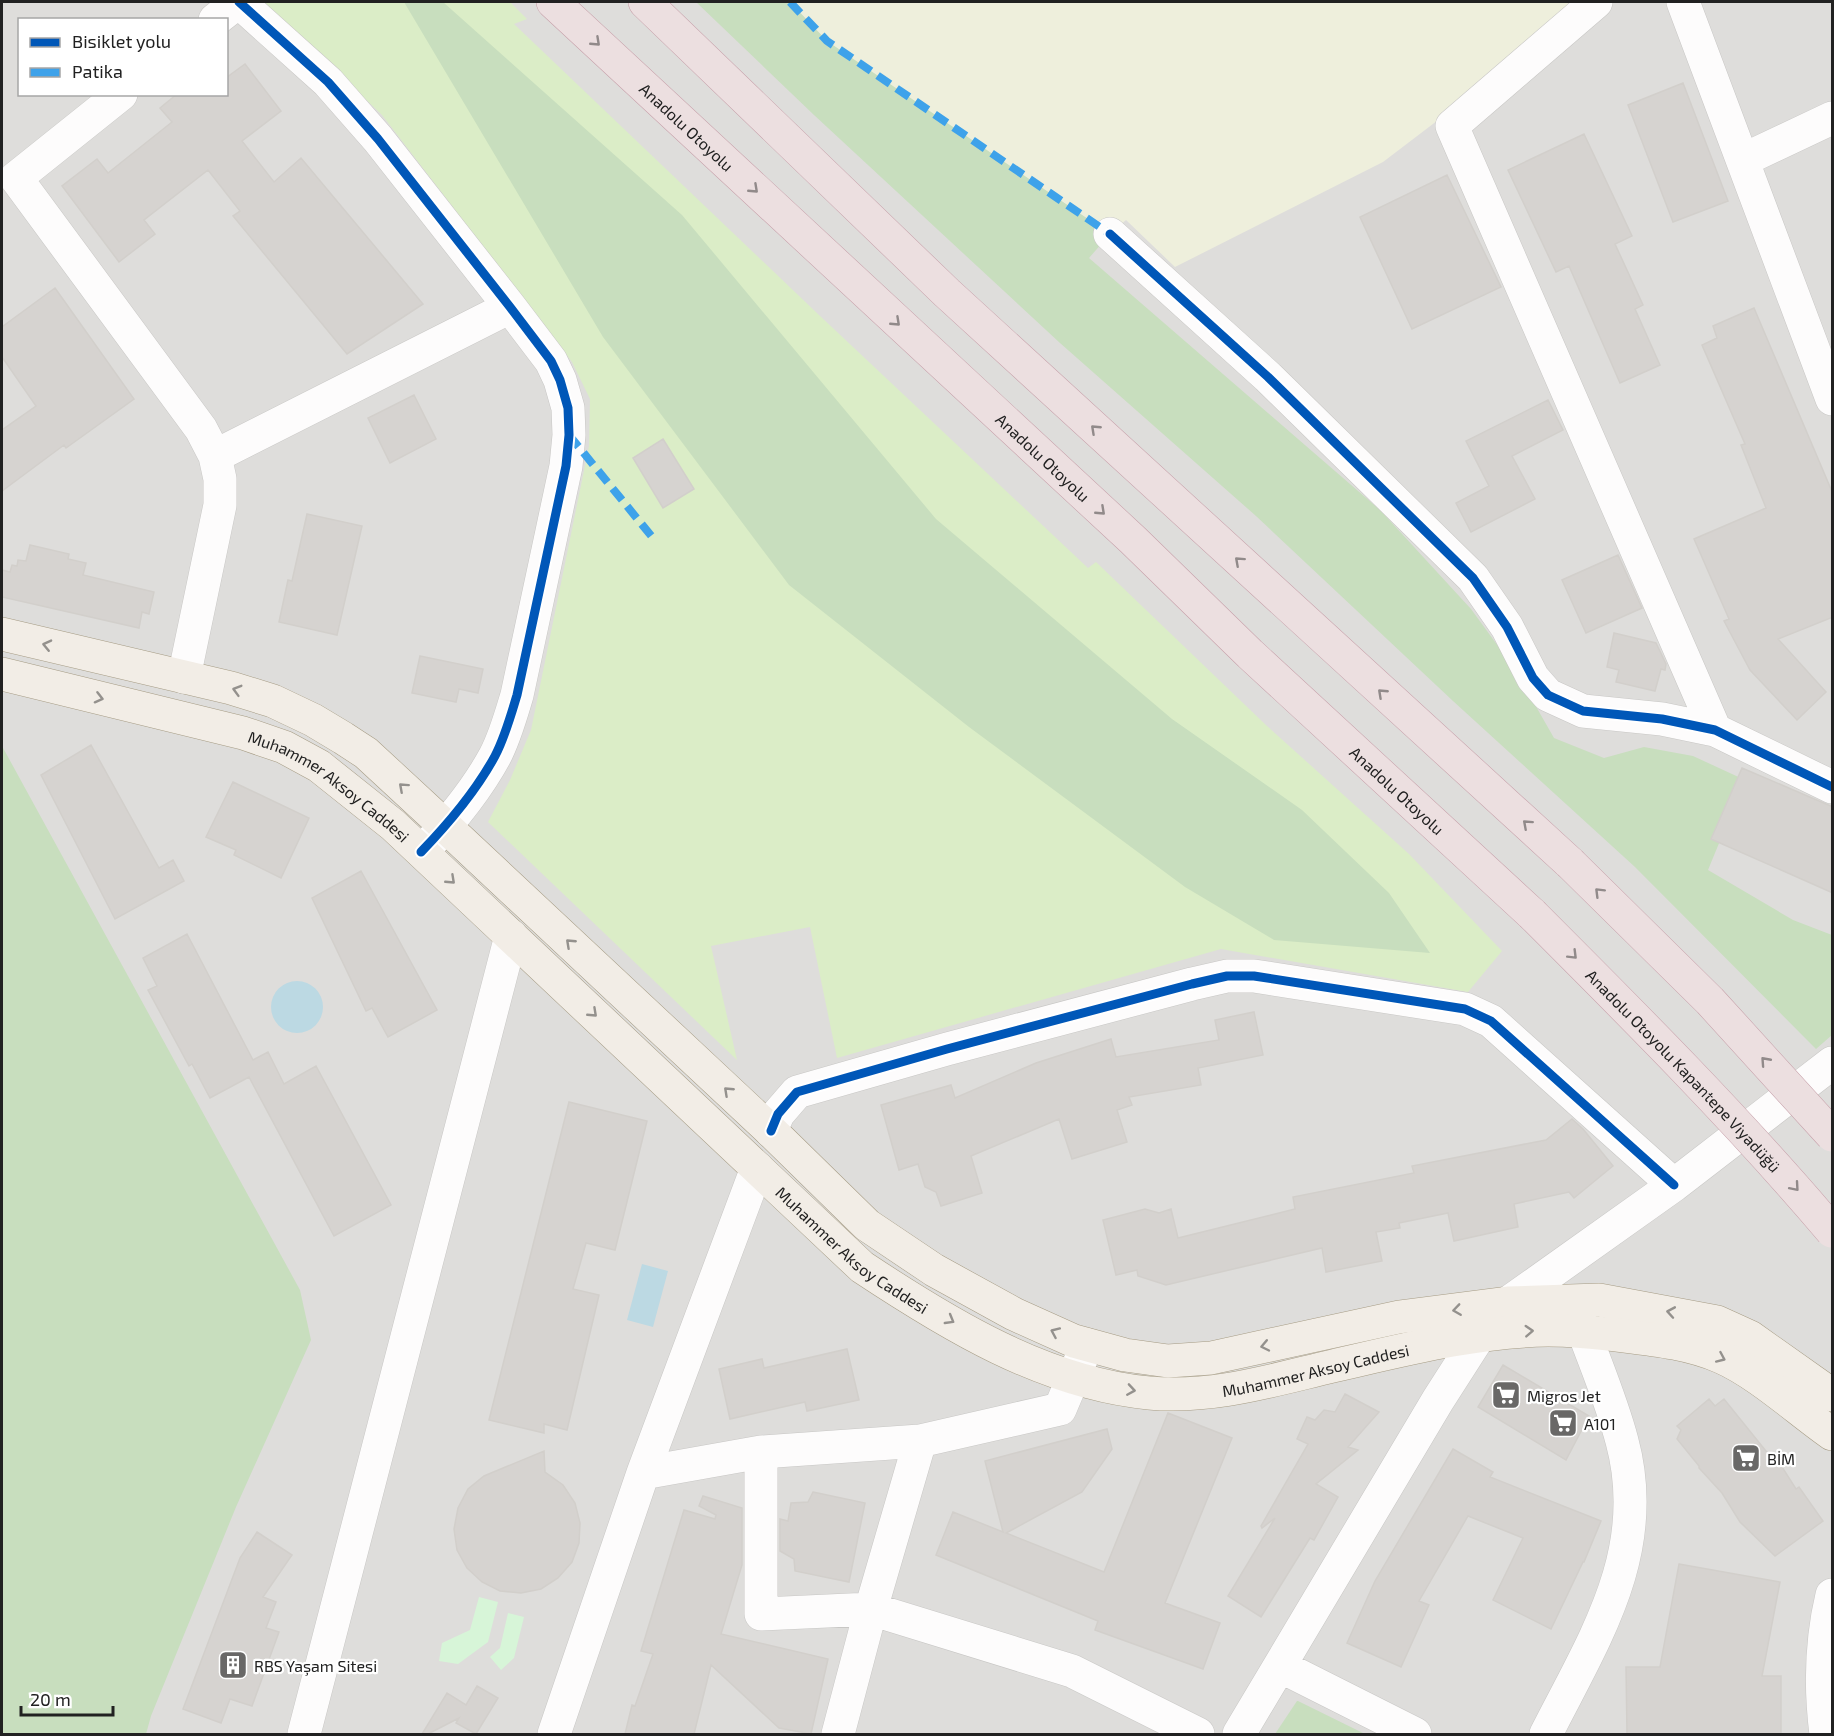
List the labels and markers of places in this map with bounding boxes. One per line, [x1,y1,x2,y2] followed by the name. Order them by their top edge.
[1490,1379,1522,1411] supermarket icon: Migros Jet
[1527,1386,1601,1405] place label: Migros Jet
[1547,1407,1579,1439] supermarket icon: A101
[1584,1414,1616,1433] place label: A101
[1730,1442,1762,1474] supermarket icon: BİM
[1767,1449,1795,1468] place label: BİM
[217,1649,249,1681] building icon: RBS Yaşam Sitesi
[254,1656,377,1676] place label: RBS Yaşam Sitesi

